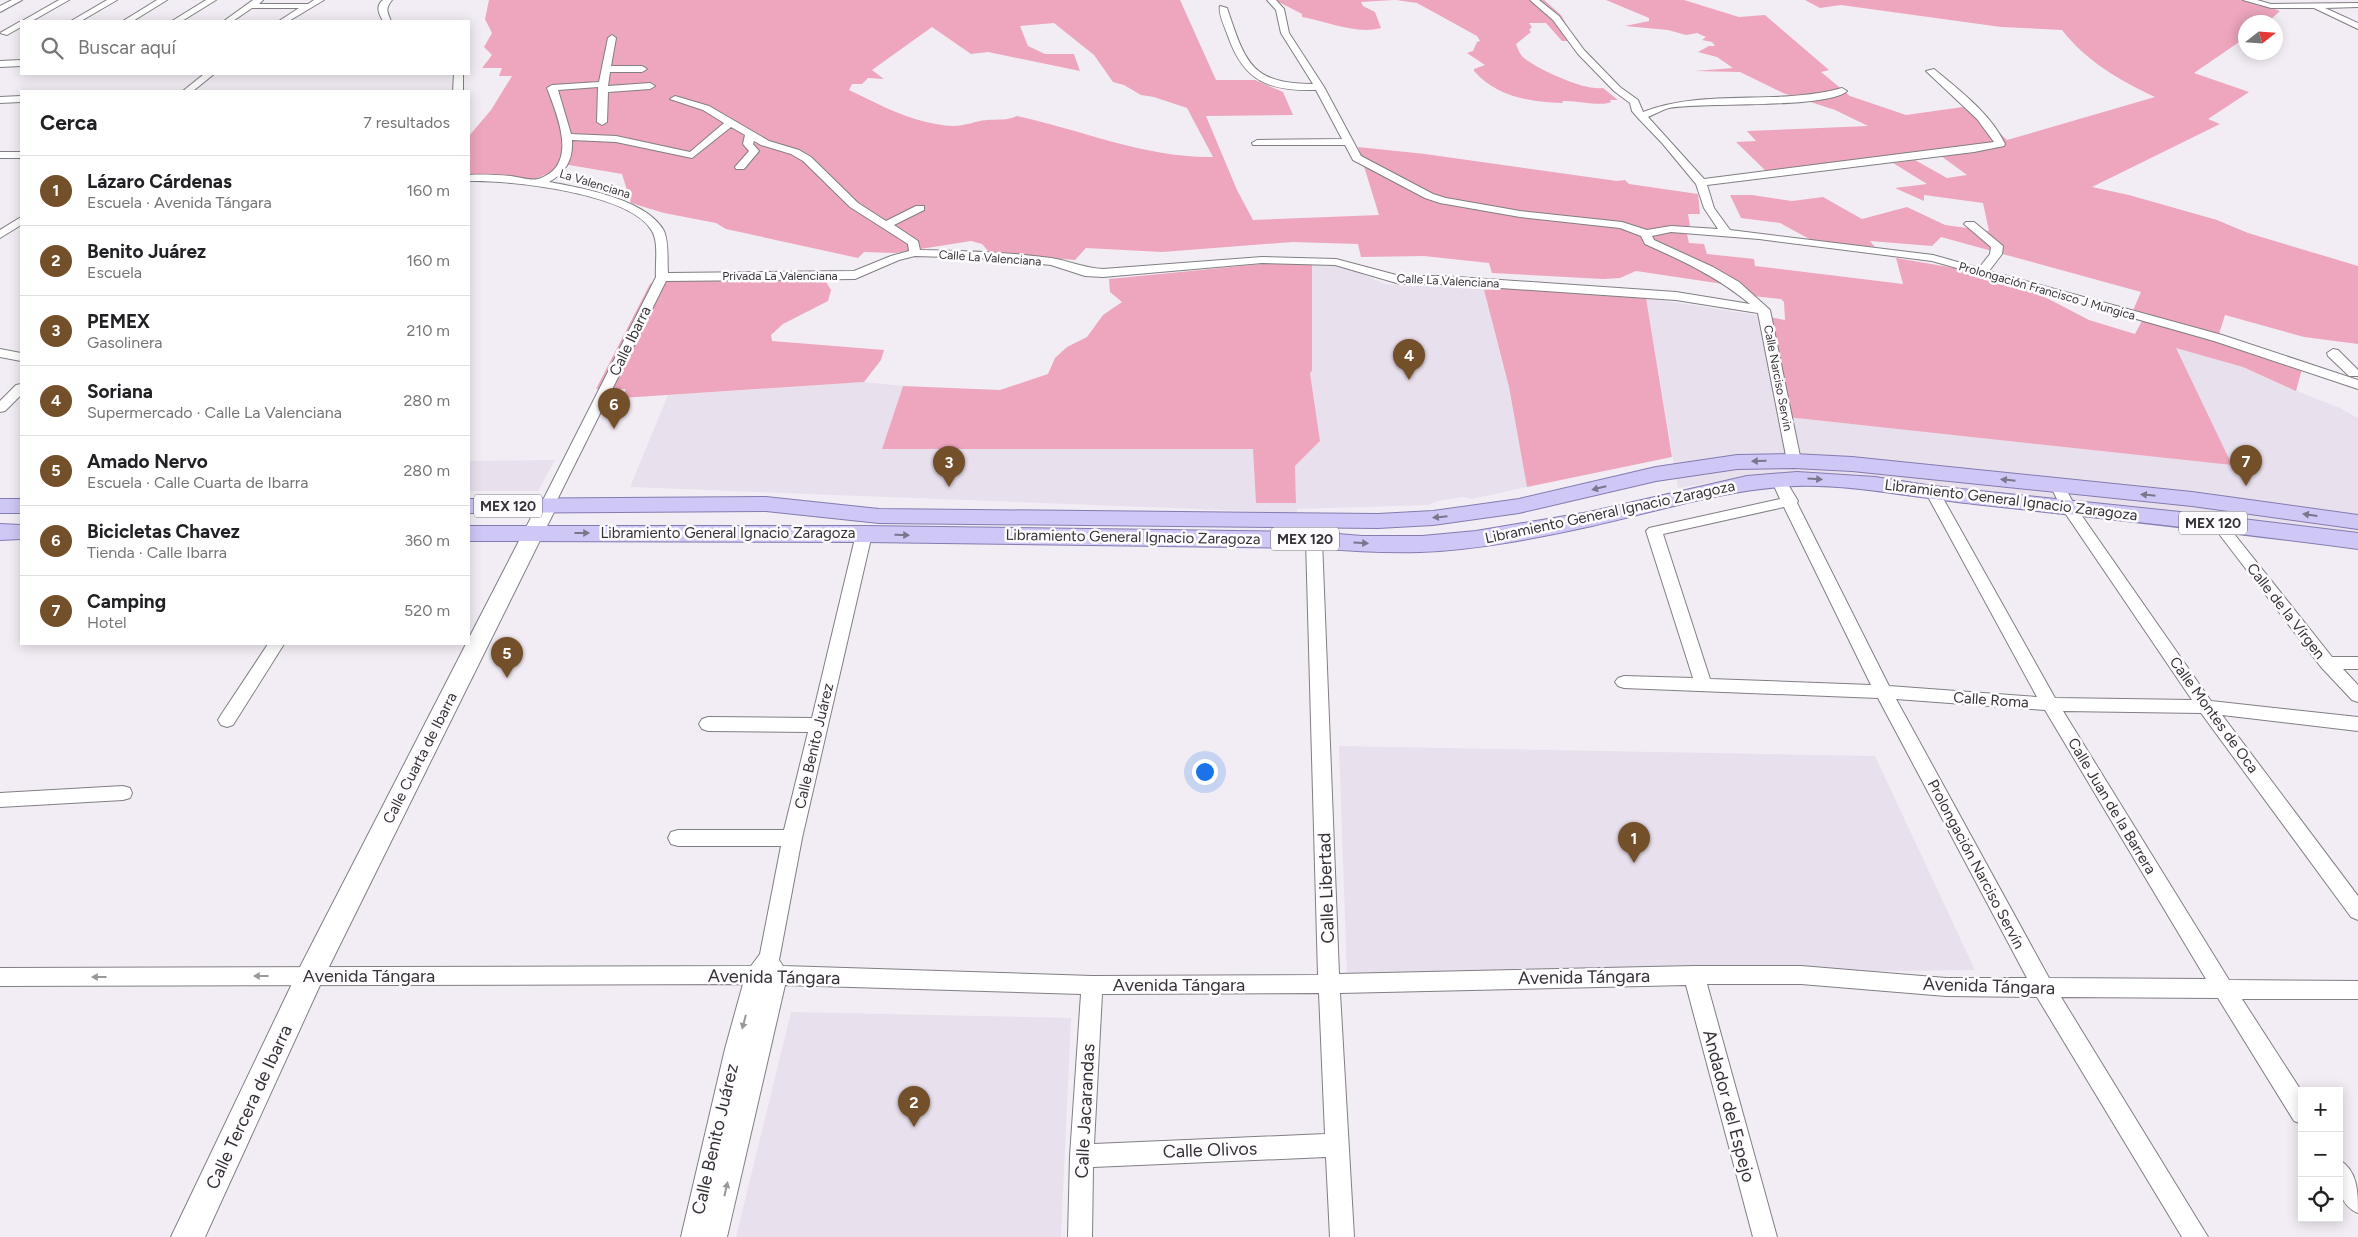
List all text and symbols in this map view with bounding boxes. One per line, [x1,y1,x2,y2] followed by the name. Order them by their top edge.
[2238,15,2283,60] north arrow
[20,20,470,75] search box
[38,34,66,62] icon: search
[78,36,176,59] text: Buscar aquí
[40,110,97,135] text: Cerca
[363,113,450,132] text: 7 resultados
[558,167,632,201] street label: La Valenciana
[87,170,232,193] text: Lázaro Cárdenas
[53,181,59,200] text: 1
[407,181,450,200] text: 160 m
[87,193,272,212] text: Escuela · Avenida Tángara
[87,240,206,263] text: Benito Juárez
[938,247,1042,269] street label: Calle La Valenciana
[51,251,61,270] text: 2
[407,251,450,270] text: 160 m
[1957,259,2137,323] street label: Prolongación Francisco J Mungica
[87,263,142,282] text: Escuela
[722,269,838,283] street label: Privada La Valenciana
[1396,271,1500,291] street label: Calle La Valenciana
[605,303,655,379] street label: Calle Ibarra
[87,310,150,333] text: PEMEX
[52,321,60,340] text: 3
[407,321,450,340] text: 210 m
[1761,324,1795,432] street label: Calle Narciso Servin
[87,333,163,352] text: Gasolinera
[1393,339,1425,380] pin: 4
[87,380,153,403] text: Soriana
[598,388,630,429] pin: 6
[51,391,61,410] text: 4
[403,391,450,410] text: 280 m
[87,403,342,422] text: Supermercado · Calle La Valenciana
[2230,445,2262,486] pin: 7
[933,446,965,487] pin: 3
[87,450,208,473] text: Amado Nervo
[1751,458,1767,466] one-way arrow
[51,461,61,480] text: 5
[403,461,450,480] text: 280 m
[87,473,308,492] text: Escuela · Calle Cuarta de Ibarra
[1807,476,1823,484] one-way arrow
[1883,476,2139,524] street label: Libramiento General Ignacio Zaragoza
[2000,476,2016,484] one-way arrow
[1483,477,1737,547] street label: Libramiento General Ignacio Zaragoza
[1592,484,1607,492] one-way arrow
[2140,491,2156,499] one-way arrow
[474,494,542,518] road number: MEX 120
[2301,511,2317,519] one-way arrow
[2179,512,2247,534] road number: MEX 120
[1432,513,1448,521] one-way arrow
[87,520,240,543] text: Bicicletas Chavez
[601,524,855,542] street label: Libramiento General Ignacio Zaragoza
[1005,526,1261,548] street label: Libramiento General Ignacio Zaragoza
[1271,528,1339,550] road number: MEX 120
[574,529,590,537] one-way arrow
[51,531,61,550] text: 6
[404,531,450,550] text: 360 m
[894,531,910,539] one-way arrow
[1354,540,1370,548] one-way arrow
[87,543,227,562] text: Tienda · Calle Ibarra
[2243,560,2329,662] street label: Calle de la Vírgen
[87,590,166,613] text: Camping
[52,601,60,620] text: 7
[404,601,450,620] text: 520 m
[87,613,127,632] text: Hotel
[491,637,523,678] pin: 5
[2166,653,2262,777] street label: Calle Montes de Oca
[791,681,837,811] street label: Calle Benito Juárez
[1953,688,2029,712] street label: Calle Roma
[379,689,461,827] street label: Calle Cuarta de Ibarra
[2064,735,2160,877] street label: Calle Juan de la Barrera
[1192,759,1218,785] your location
[1924,776,2028,952] street label: Prolongación Narciso Servín
[1618,822,1650,863] pin: 1
[1313,832,1339,944] street label: Calle Libertad
[303,965,435,987] street label: Avenida Tángara
[708,965,840,989] street label: Avenida Tángara
[1518,965,1650,989] street label: Avenida Tángara
[253,972,269,980] one-way arrow
[90,973,106,981] one-way arrow
[1922,973,2056,999] street label: Avenida Tángara
[1113,974,1245,996] street label: Avenida Tángara
[739,1015,747,1030] one-way arrow
[201,1021,297,1193] street label: Calle Tercera de Ibarra
[1698,1027,1760,1185] street label: Andador del Espejo
[1070,1043,1100,1179] street label: Calle Jacarandas
[687,1061,743,1217] street label: Calle Benito Juárez
[898,1086,930,1127] pin: 2
[2298,1087,2343,1222] map controls
[2298,1087,2343,1132] button: +
[2298,1132,2343,1177] button: −
[1162,1137,1258,1163] street label: Calle Olivos
[2298,1177,2343,1222] button: locate
[722,1182,730,1197] one-way arrow

